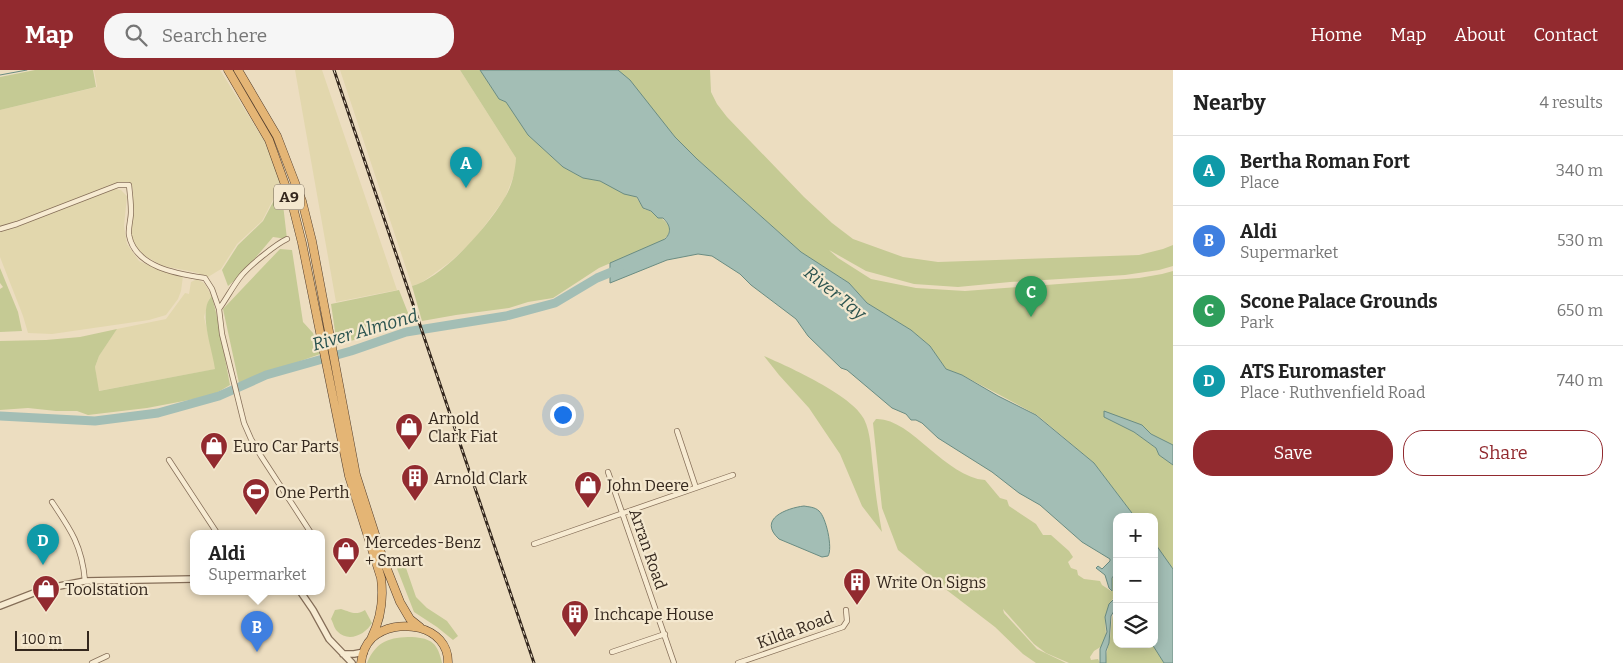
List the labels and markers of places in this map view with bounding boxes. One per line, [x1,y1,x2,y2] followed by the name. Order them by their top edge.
[450,147,482,188] pin: A
[1015,276,1047,317] pin: C
[428,409,498,446] place label: Arnold Clark Fiat
[394,412,424,451] shop icon: Arnold Clark Fiat
[199,431,229,470] shop icon: Euro Car Parts
[233,437,339,456] place label: Euro Car Parts
[400,463,430,502] building icon: Arnold Clark
[434,469,527,488] place label: Arnold Clark
[573,470,603,509] shop icon: John Deere
[606,476,689,495] place label: John Deere
[241,477,271,516] sports icon: One Perth
[275,483,349,502] place label: One Perth
[27,524,59,565] pin: D
[365,533,481,570] place label: Mercedes-Benz + Smart
[331,536,361,575] shop icon: Mercedes-Benz + Smart
[842,567,872,606] building icon: Write On Signs
[876,573,986,592] place label: Write On Signs
[31,574,61,613] shop icon: Toolstation
[65,580,149,599] place label: Toolstation
[560,599,590,638] building icon: Inchcape House
[594,605,714,624] place label: Inchcape House
[241,611,273,652] pin: B

